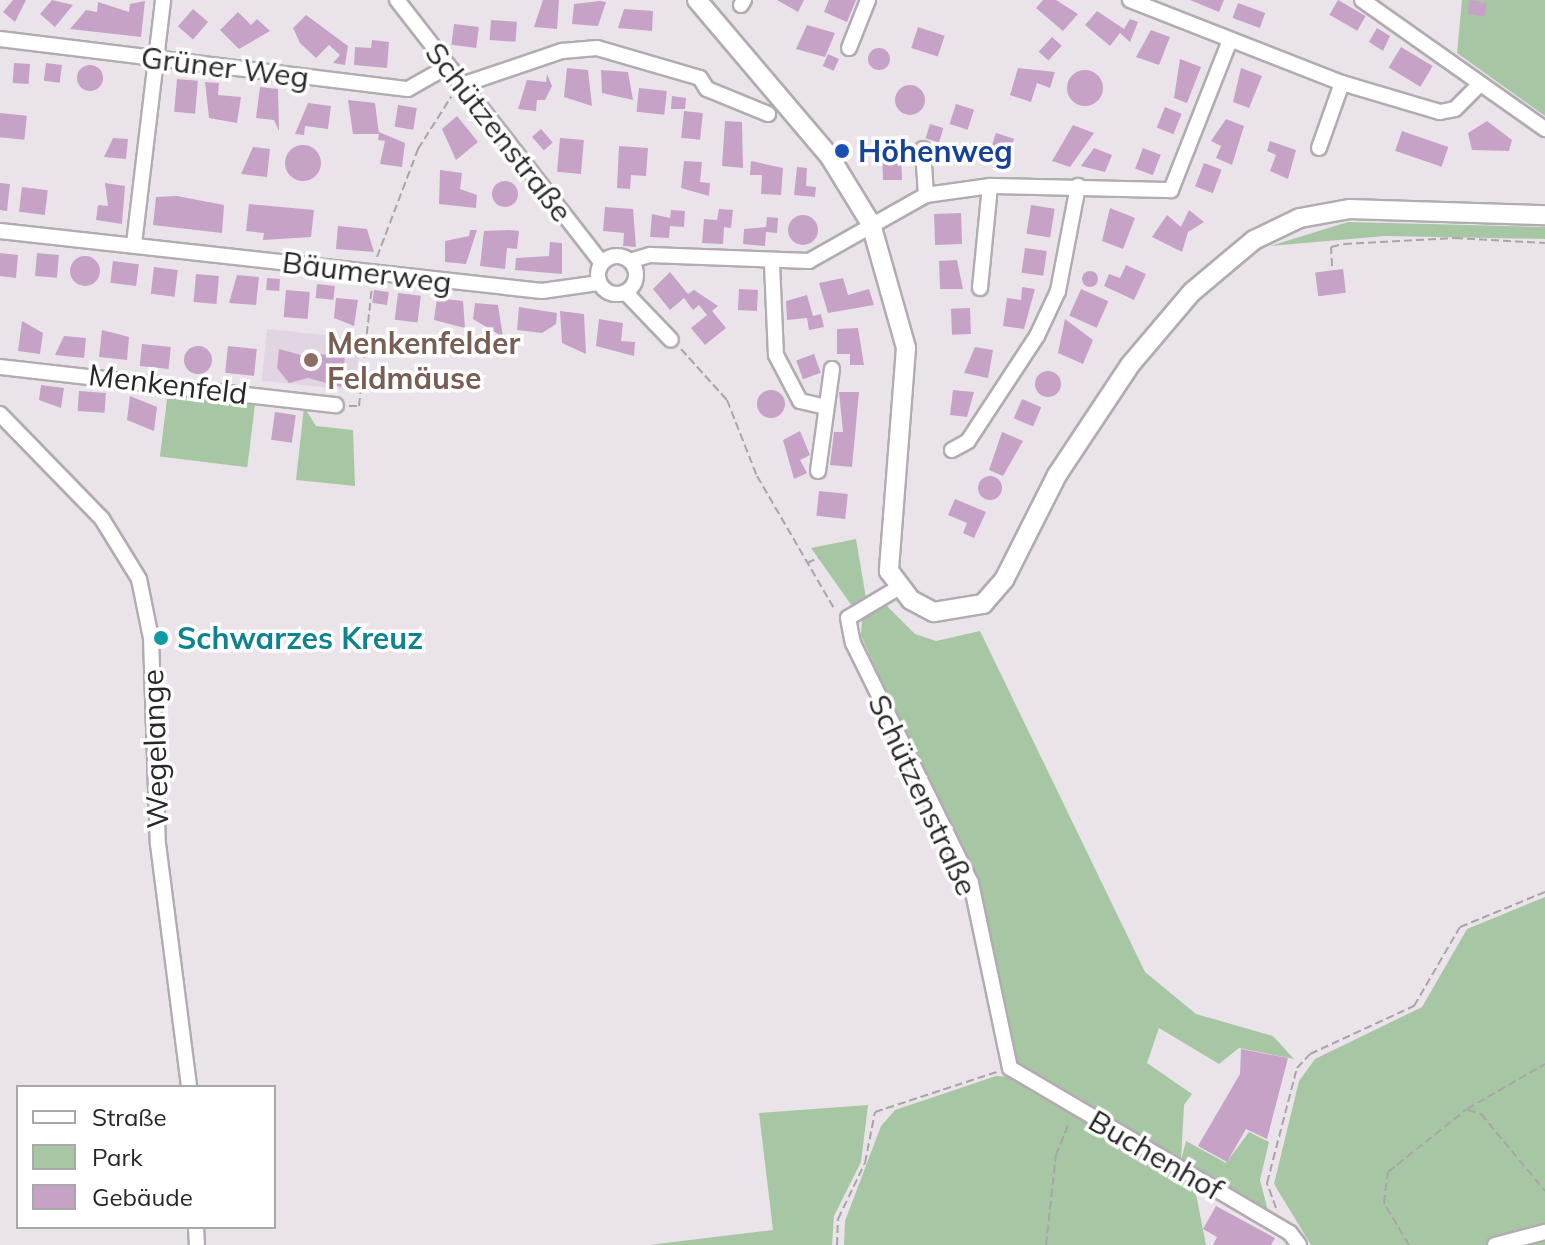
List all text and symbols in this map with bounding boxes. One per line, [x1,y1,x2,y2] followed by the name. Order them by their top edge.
[418,35,580,229] street label: Schützenstraße
[139,39,311,95] street label: Grüner Weg
[858,133,1013,169] place label: Höhenweg
[833,142,851,160] marker: Höhenweg
[280,244,454,300] street label: Bäumerweg
[327,325,520,396] place label: Menkenfelder Feldmäuse
[302,351,320,369] marker: Menkenfelder Feldmäuse
[87,356,249,412] street label: Menkenfeld
[177,620,423,656] place label: Schwarzes Kreuz
[152,629,170,647] marker: Schwarzes Kreuz
[134,669,176,829] street label: Wegelange
[861,689,985,901] street label: Schützenstraße
[16,1085,276,1229] legend
[92,1102,167,1132] text: Straße
[1083,1102,1229,1208] street label: Buchenhof
[92,1142,143,1172] text: Park
[92,1182,193,1212] text: Gebäude

